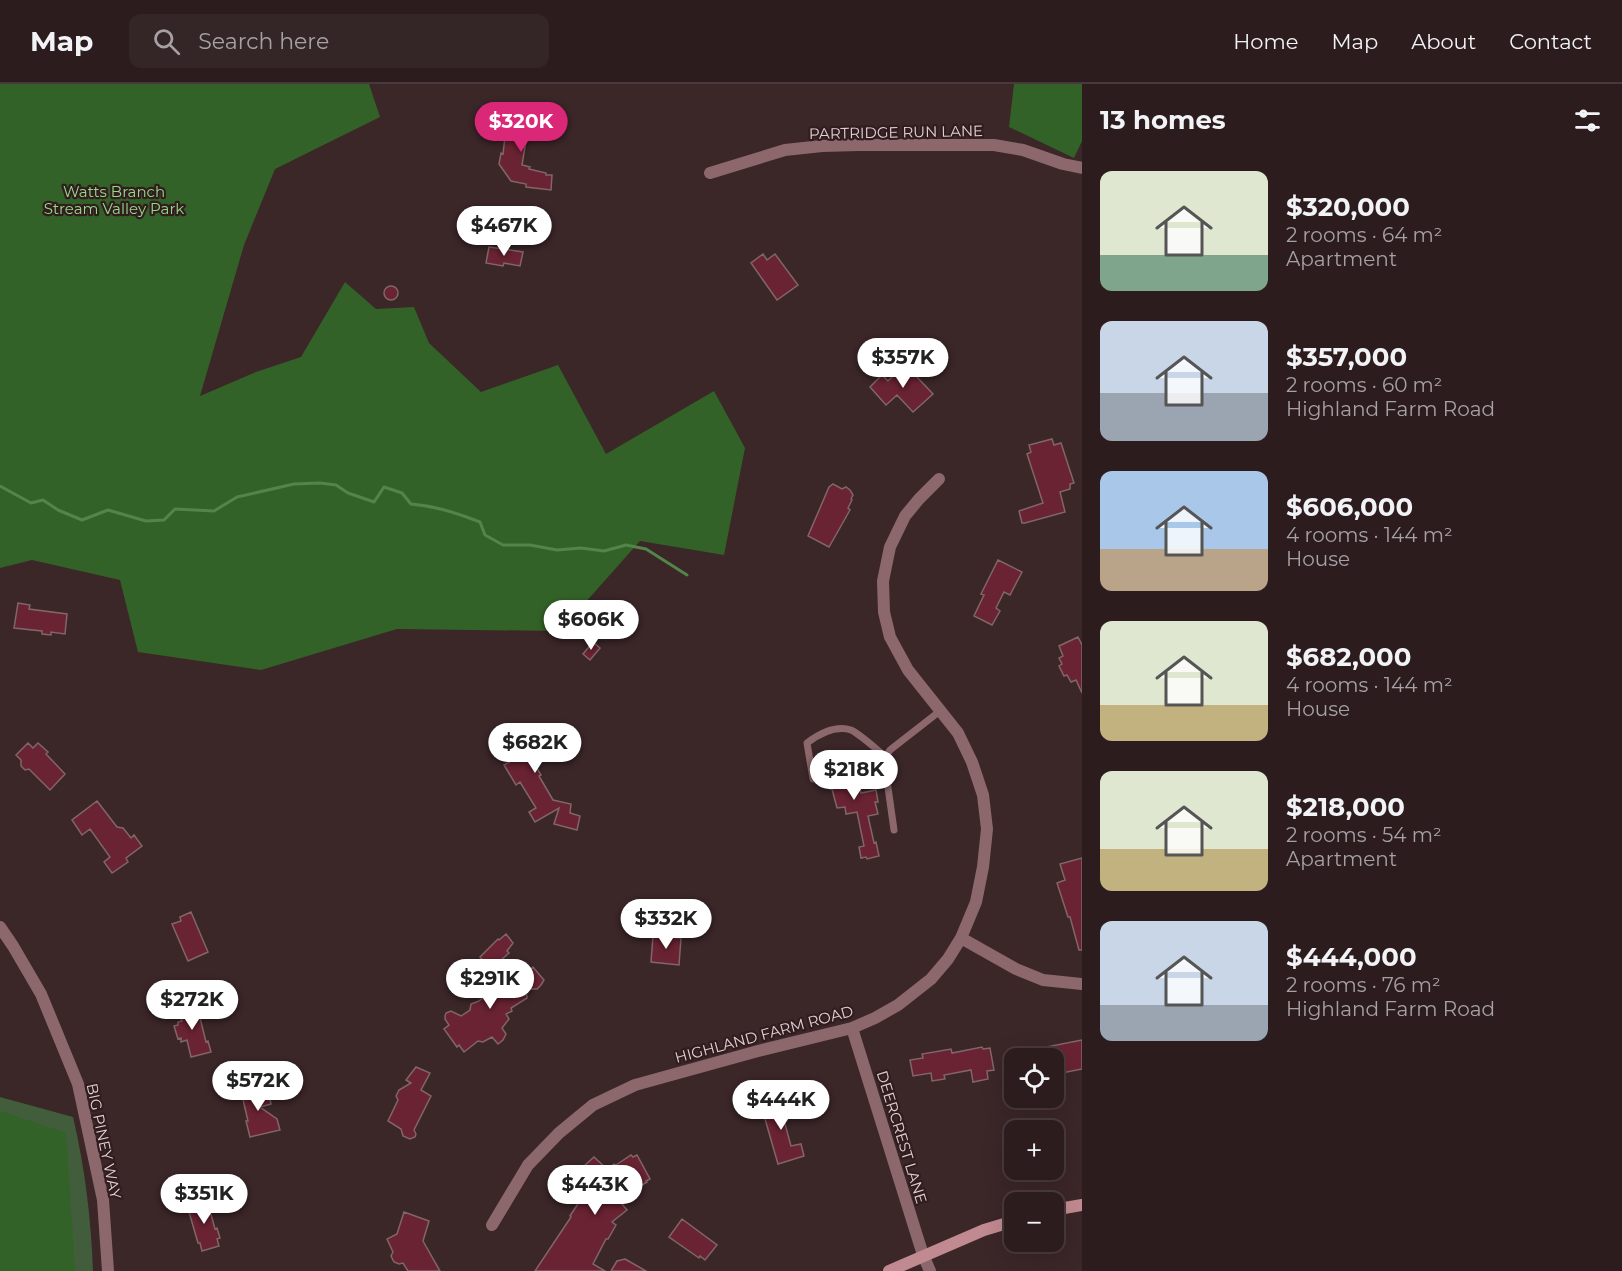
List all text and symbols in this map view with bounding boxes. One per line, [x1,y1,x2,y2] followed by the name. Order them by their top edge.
[129,14,549,68] search box
[30,24,93,58] text: Map
[150,25,183,58] icon: search
[198,28,329,55] text: Search here
[1233,29,1298,54] text: Home
[1331,29,1378,54] text: Map
[1411,29,1476,54] text: About
[1509,29,1592,54] text: Contact
[479,102,563,153] pin: $320K
[1100,104,1226,136] text: 13 homes
[1571,104,1604,137] icon: filters
[489,109,553,133] text: $320K
[809,121,983,143] street label: PARTRIDGE RUN LANE
[44,182,184,218] park label: Watts Branch Stream Valley Park
[1286,191,1410,223] text: $320,000
[1148,195,1220,267] icon: home
[462,206,546,257] pin: $467K
[471,213,537,237] text: $467K
[1286,223,1442,247] text: 2 rooms · 64 m²
[1286,247,1397,271] text: Apartment
[861,338,945,389] pin: $357K
[1286,341,1407,373] text: $357,000
[871,345,935,369] text: $357K
[1148,345,1220,417] icon: home
[1286,373,1442,397] text: 2 rooms · 60 m²
[1286,397,1495,421] text: Highland Farm Road
[1286,491,1413,523] text: $606,000
[1148,495,1220,567] icon: home
[1286,523,1453,547] text: 4 rooms · 144 m²
[1286,547,1350,571] text: House
[549,600,633,651] pin: $606K
[558,607,624,631] text: $606K
[1286,641,1411,673] text: $682,000
[1148,645,1220,717] icon: home
[1286,673,1453,697] text: 4 rooms · 144 m²
[1286,697,1350,721] text: House
[493,723,577,774] pin: $682K
[502,730,568,754] text: $682K
[812,750,896,801] pin: $218K
[824,757,884,781] text: $218K
[1286,791,1405,823] text: $218,000
[1148,795,1220,867] icon: home
[1286,823,1442,847] text: 2 rooms · 54 m²
[1286,847,1397,871] text: Apartment
[624,899,708,950] pin: $332K
[635,906,697,930] text: $332K
[1286,941,1417,973] text: $444,000
[1148,945,1220,1017] icon: home
[448,959,532,1010] pin: $291K
[460,966,520,990] text: $291K
[1286,973,1441,997] text: 2 rooms · 76 m²
[150,980,234,1031] pin: $272K
[160,987,224,1011] text: $272K
[1286,997,1495,1021] text: Highland Farm Road
[673,1001,855,1067] street label: HIGHLAND FARM ROAD
[1004,1048,1064,1252] map controls
[1004,1048,1064,1108] button: locate
[216,1061,300,1112] pin: $572K
[226,1068,290,1092] text: $572K
[873,1068,931,1206] street label: DEERCREST LANE
[739,1080,823,1131] pin: $444K
[82,1081,126,1201] street label: BIG PINEY WAY
[746,1087,816,1111] text: $444K
[1004,1120,1064,1180] button: +
[553,1165,637,1216] pin: $443K
[561,1172,629,1196] text: $443K
[162,1174,246,1225] pin: $351K
[175,1181,233,1205] text: $351K
[1004,1192,1064,1252] button: −

